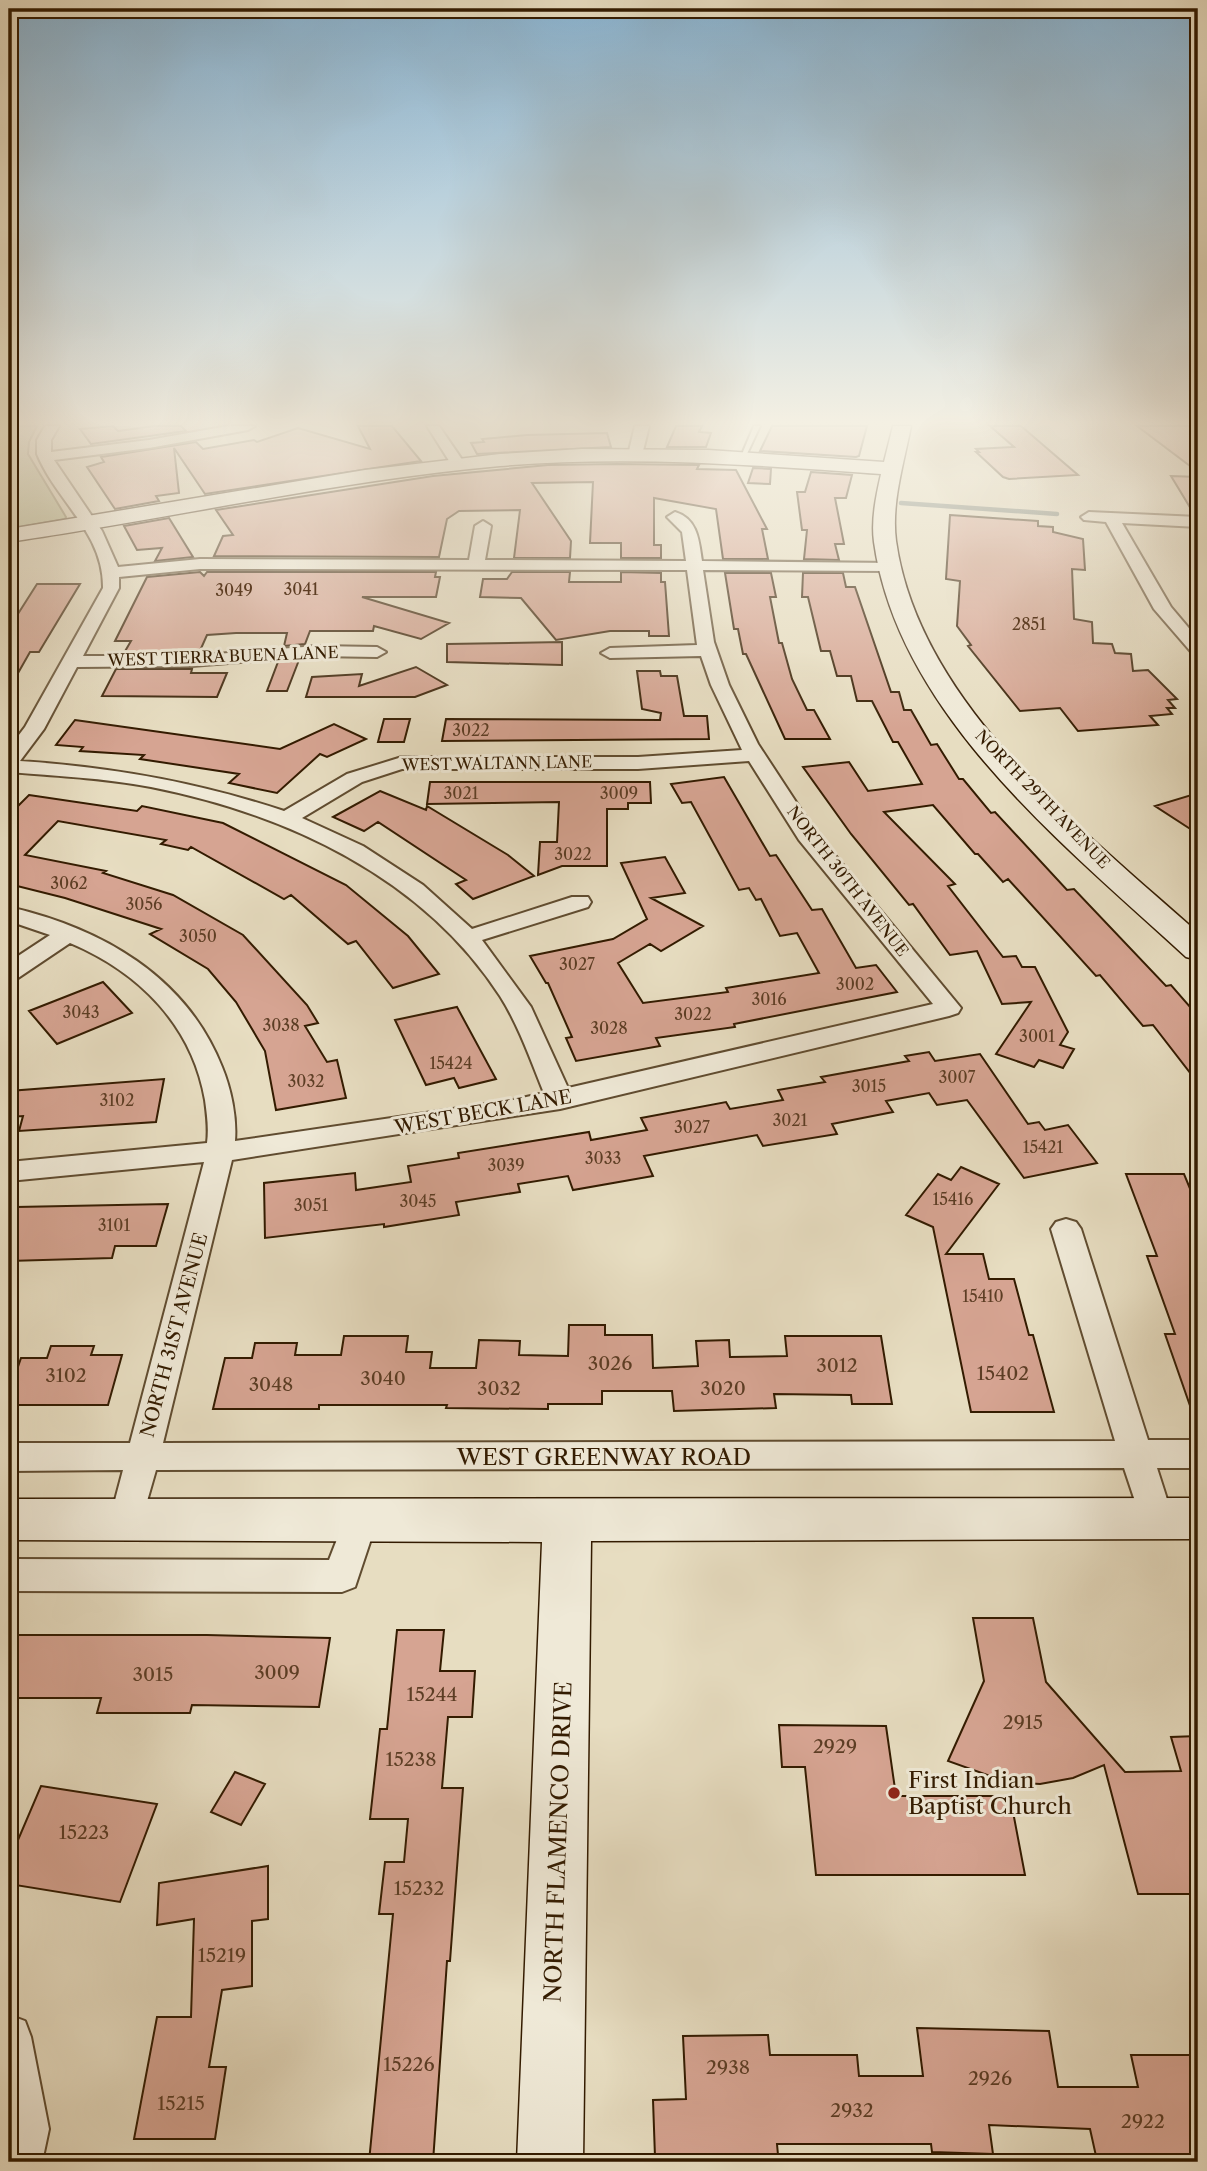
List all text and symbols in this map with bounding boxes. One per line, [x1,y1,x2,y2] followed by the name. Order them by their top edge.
[284,579,319,599] house number: 3041
[215,580,253,600] house number: 3049
[1012,614,1046,634] house number: 2851
[106,642,339,670] street label: WEST TIERRA BUENA LANE
[452,720,490,740] house number: 3022
[971,725,1115,873] street label: NORTH 29TH AVENUE
[401,751,592,775] street label: WEST WALTANN LANE
[444,783,479,803] house number: 3021
[600,783,638,803] house number: 3009
[783,802,913,960] street label: NORTH 30TH AVENUE
[554,844,592,864] house number: 3022
[50,873,88,893] house number: 3062
[125,894,163,914] house number: 3056
[179,926,217,946] house number: 3050
[559,954,595,974] house number: 3027
[836,974,874,994] house number: 3002
[751,989,787,1009] house number: 3016
[62,1002,100,1022] house number: 3043
[674,1004,712,1024] house number: 3022
[262,1015,300,1035] house number: 3038
[590,1018,628,1038] house number: 3028
[1019,1026,1055,1046] house number: 3001
[429,1053,473,1073] house number: 15424
[939,1067,976,1087] house number: 3007
[288,1071,324,1091] house number: 3032
[852,1076,886,1096] house number: 3015
[392,1085,573,1139] street label: WEST BECK LANE
[100,1090,134,1110] house number: 3102
[773,1110,808,1130] house number: 3021
[674,1117,710,1137] house number: 3027
[1023,1137,1064,1157] house number: 15421
[585,1148,621,1168] house number: 3033
[487,1155,525,1175] house number: 3039
[933,1189,973,1209] house number: 15416
[400,1191,436,1211] house number: 3045
[294,1195,328,1215] house number: 3051
[98,1215,130,1235] house number: 3101
[136,1230,212,1440] street label: NORTH 31ST AVENUE
[962,1286,1004,1306] house number: 15410
[588,1352,632,1375] house number: 3026
[816,1354,858,1377] house number: 3012
[977,1362,1029,1385] house number: 15402
[45,1364,87,1387] house number: 3102
[360,1367,406,1390] house number: 3040
[249,1373,293,1396] house number: 3048
[477,1377,521,1400] house number: 3032
[700,1377,746,1400] house number: 3020
[456,1443,751,1471] street label: WEST GREENWAY ROAD
[254,1661,300,1684] house number: 3009
[133,1663,173,1686] house number: 3015
[538,1681,578,2003] street label: NORTH FLAMENCO DRIVE
[406,1683,458,1706] house number: 15244
[1003,1711,1043,1734] house number: 2915
[813,1735,857,1758] house number: 2929
[386,1748,436,1771] house number: 15238
[908,1766,1072,1820] place label: First Indian Baptist Church
[886,1785,902,1801] marker: First Indian Baptist Church
[59,1821,109,1844] house number: 15223
[394,1877,444,1900] house number: 15232
[198,1944,246,1967] house number: 15219
[383,2053,435,2076] house number: 15226
[706,2056,750,2079] house number: 2938
[968,2067,1012,2090] house number: 2926
[157,2092,205,2115] house number: 15215
[830,2099,874,2122] house number: 2932
[1121,2110,1165,2133] house number: 2922

